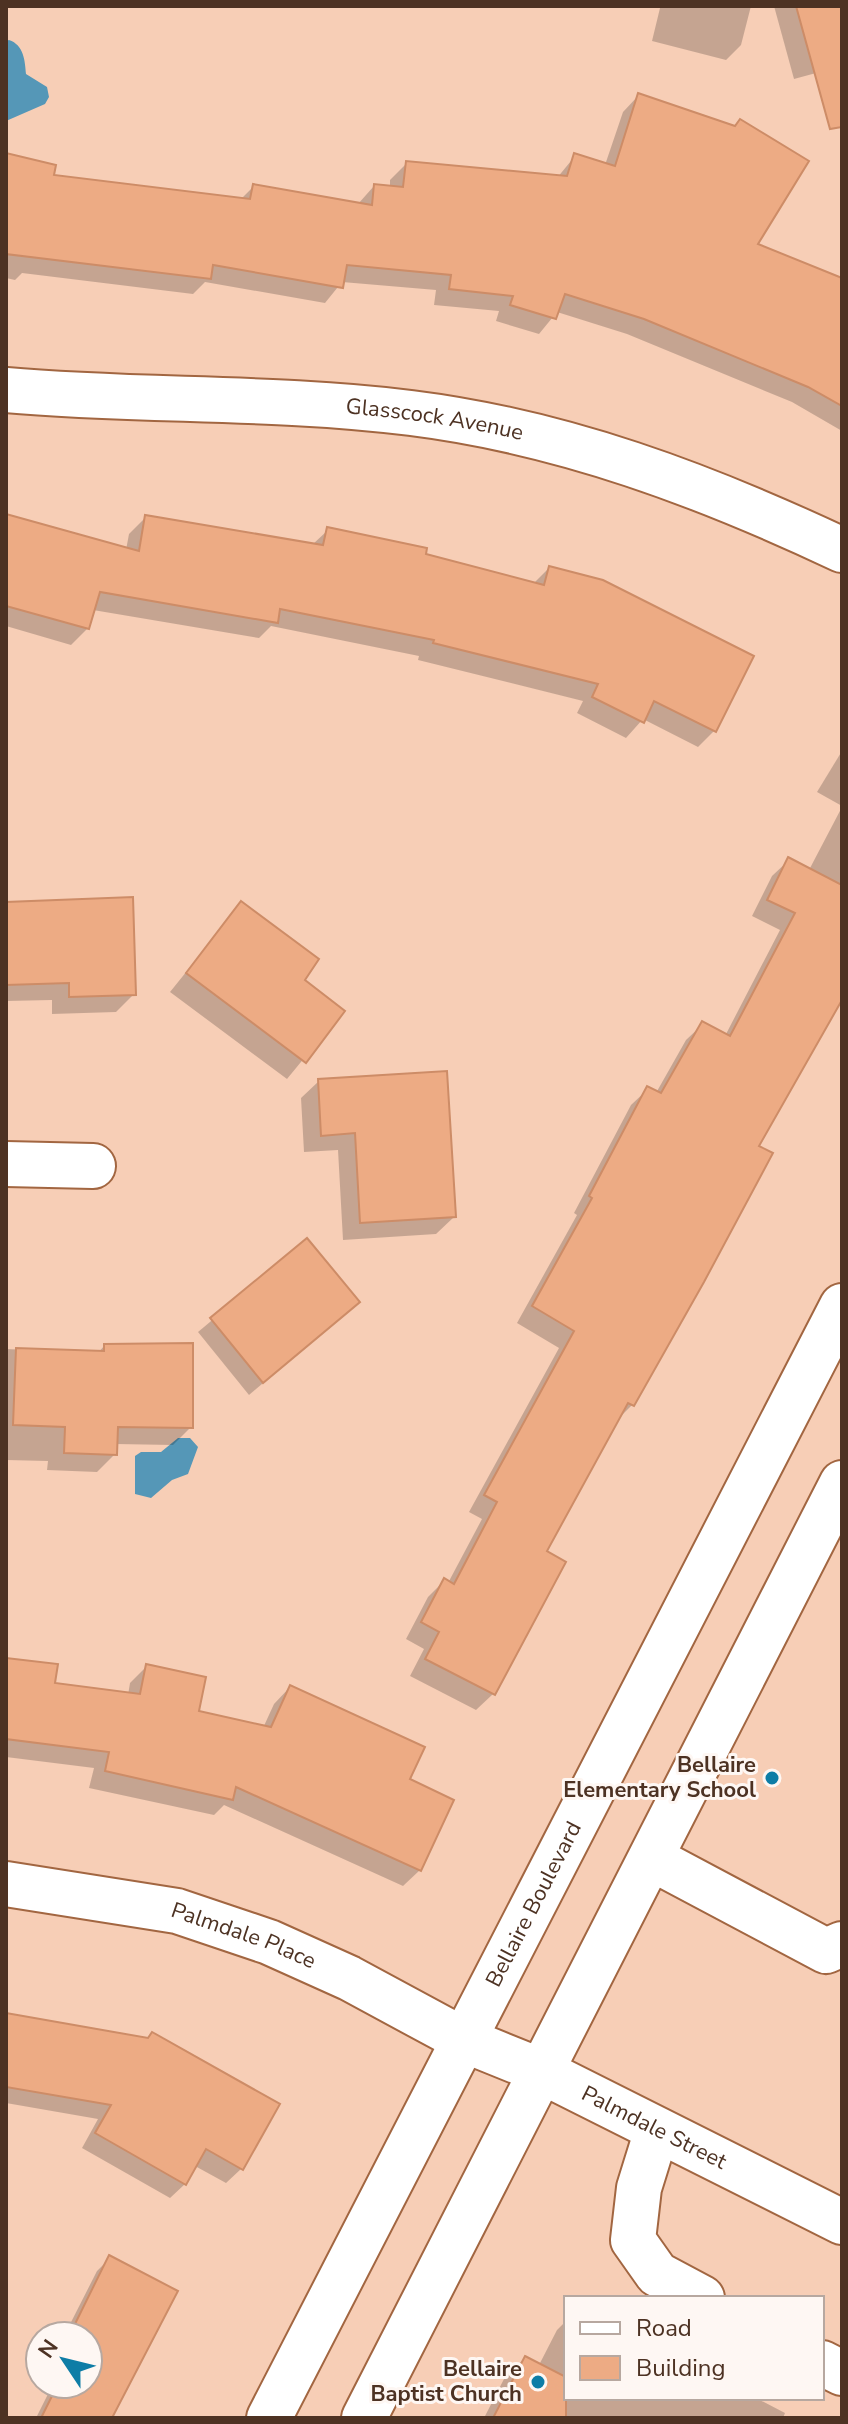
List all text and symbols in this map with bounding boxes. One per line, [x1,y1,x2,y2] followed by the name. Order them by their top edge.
[345,391,526,448] street label: Glasscock Avenue
[563,1750,756,1805] place label: Bellaire Elementary School
[763,1769,781,1787] marker: Bellaire Elementary School
[479,1816,589,1992] street label: Bellaire Boulevard
[167,1895,321,1976] street label: Palmdale Place
[576,2079,732,2177] street label: Palmdale Street
[564,2296,824,2400] legend
[636,2312,692,2344] text: Road
[24,2320,104,2400] north arrow
[31,2334,65,2364] text: N
[636,2352,726,2384] text: Building
[370,2354,522,2409] place label: Bellaire Baptist Church
[529,2373,547,2391] marker: Bellaire Baptist Church

